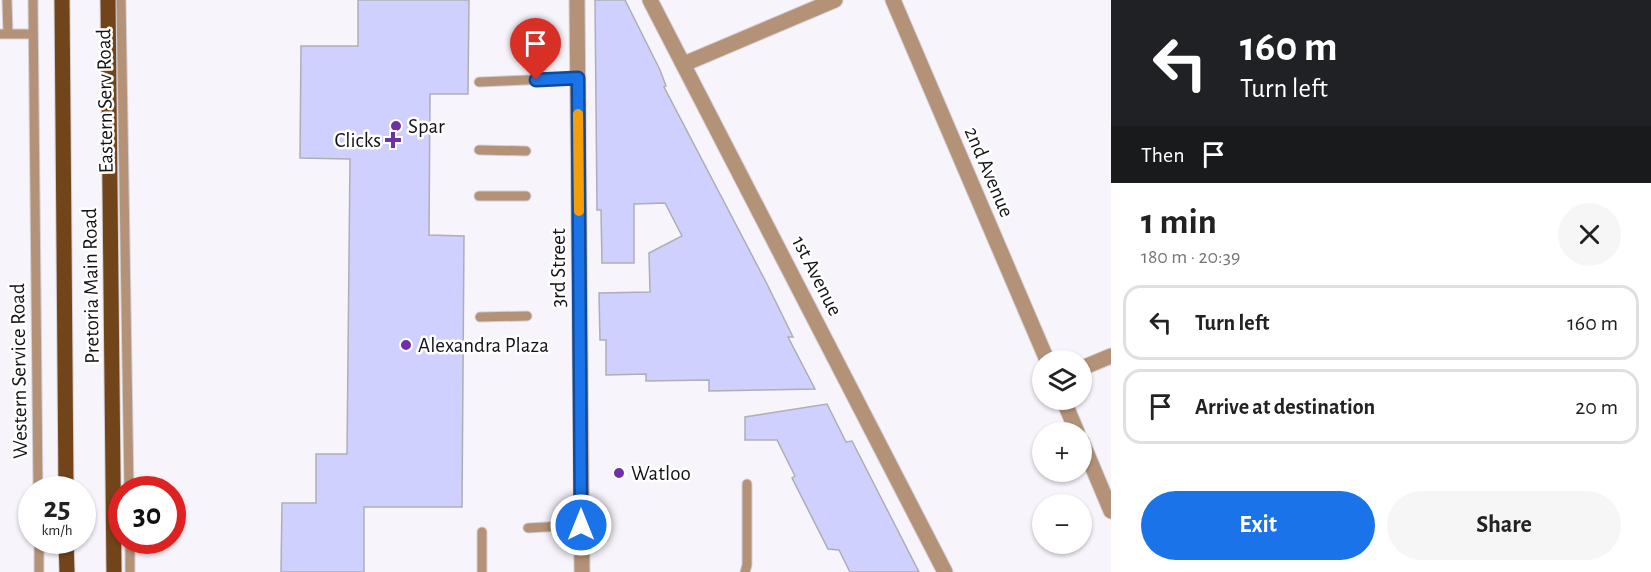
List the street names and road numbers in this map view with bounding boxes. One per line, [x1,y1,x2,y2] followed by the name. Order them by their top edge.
[93,28,117,174] street label: Eastern Serv Road
[961,124,1017,220] street label: 2nd Avenue
[79,208,103,364] street label: Pretoria Main Road
[548,228,569,308] street label: 3rd Street
[788,233,846,319] street label: 1st Avenue
[7,283,31,459] street label: Western Service Road

